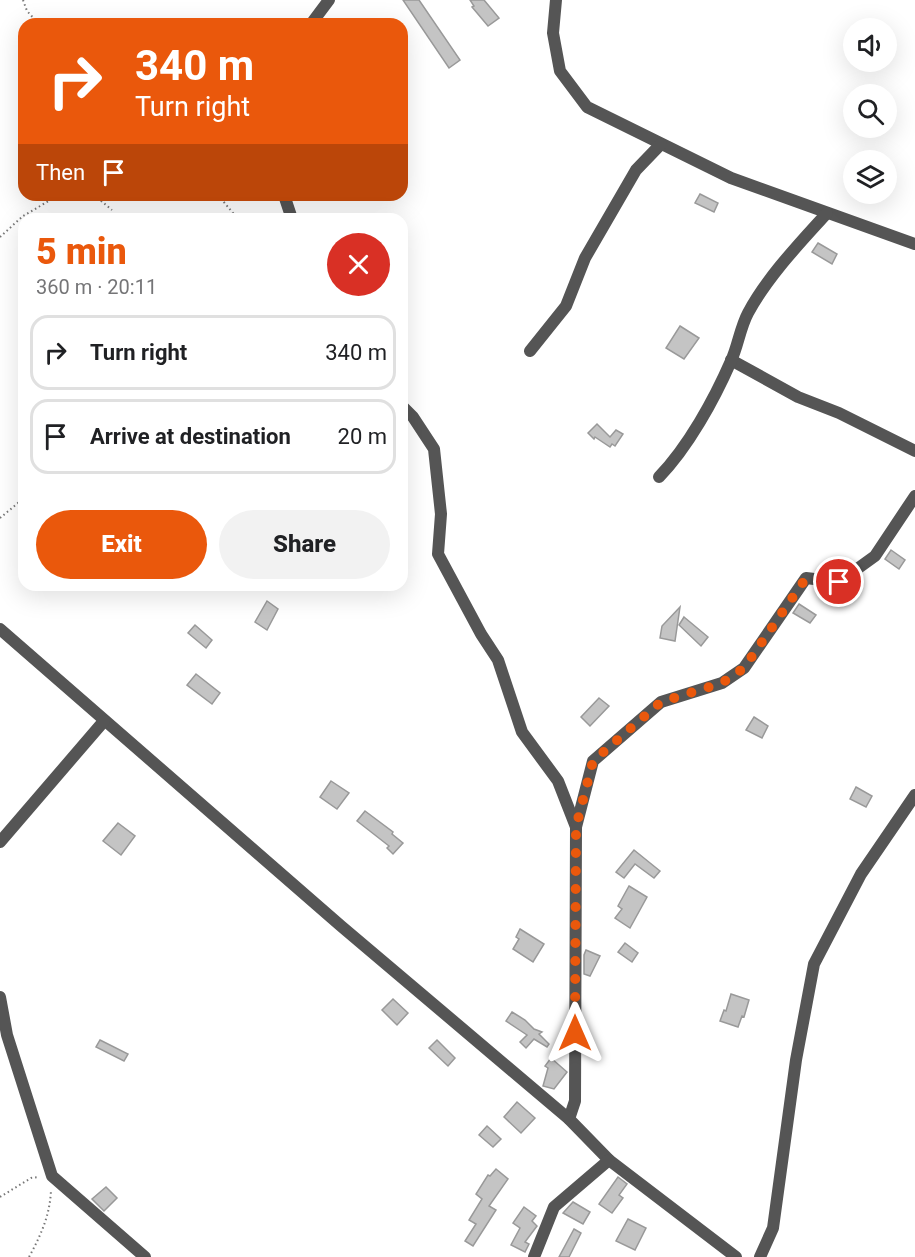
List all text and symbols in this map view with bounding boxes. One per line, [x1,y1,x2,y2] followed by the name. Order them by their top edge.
[843,18,897,204] map controls
[843,18,897,72] button: sound
[135,41,254,90] text: 340 m
[36,42,114,120] icon: right
[843,84,897,138] button: search
[135,91,250,123] text: Turn right
[843,150,897,204] button: layers
[97,156,130,189] icon: arrive
[36,160,85,185] text: Then
[36,231,127,273] text: 5 min
[327,233,390,296] button: close
[36,275,157,299] text: 360 m · 20:11
[39,336,72,369] icon: right
[90,340,187,365] text: Turn right
[325,340,387,365] text: 340 m
[39,420,72,453] icon: arrive
[90,424,291,449] text: Arrive at destination
[338,424,387,449] text: 20 m
[36,510,207,579] button: Exit
[219,510,390,579] button: Share
[813,556,864,607] pin
[822,565,855,598] icon: arrive
[543,1001,607,1065] position arrow

